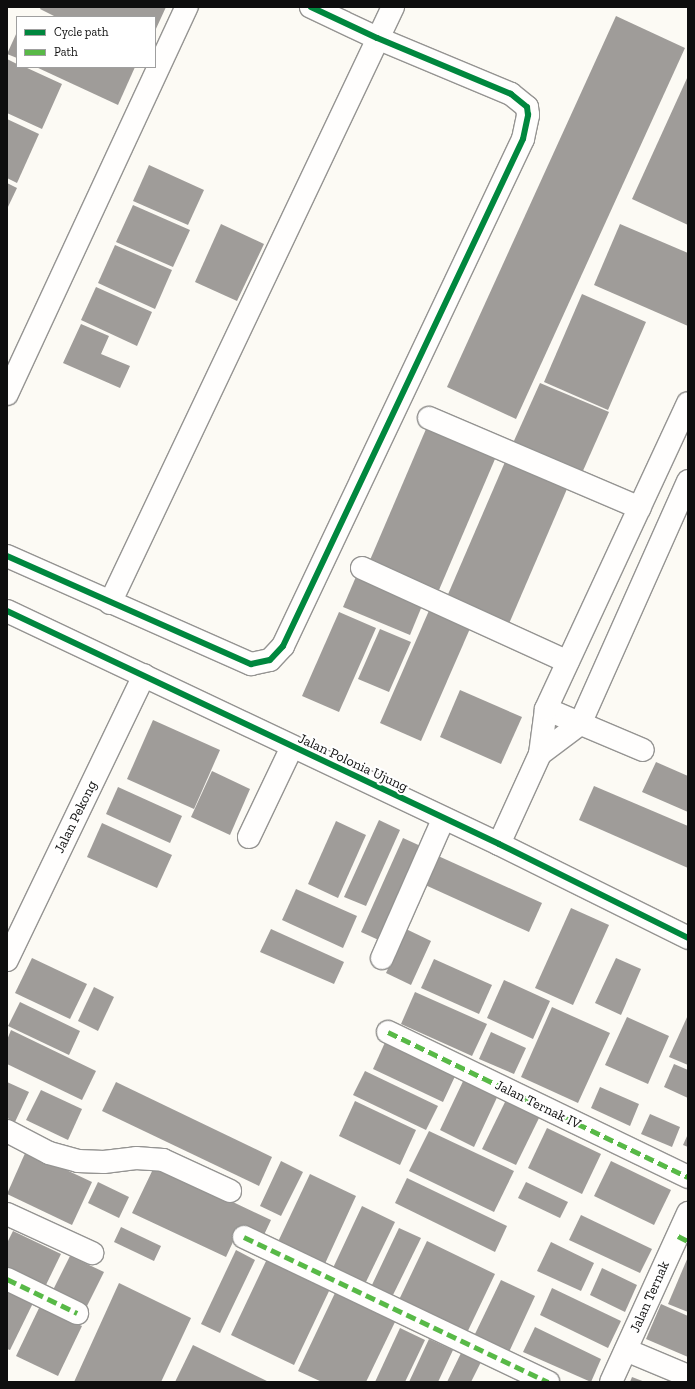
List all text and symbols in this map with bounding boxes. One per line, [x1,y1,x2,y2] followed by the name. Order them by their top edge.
[16,16,156,68] legend
[54,25,108,39] text: Cycle path
[54,45,78,59] text: Path
[295,730,411,796] street label: Jalan Polonia Ujung
[51,778,101,856] street label: Jalan Pekong
[492,1077,584,1133] street label: Jalan Ternak IV
[627,1259,673,1335] street label: Jalan Ternak

